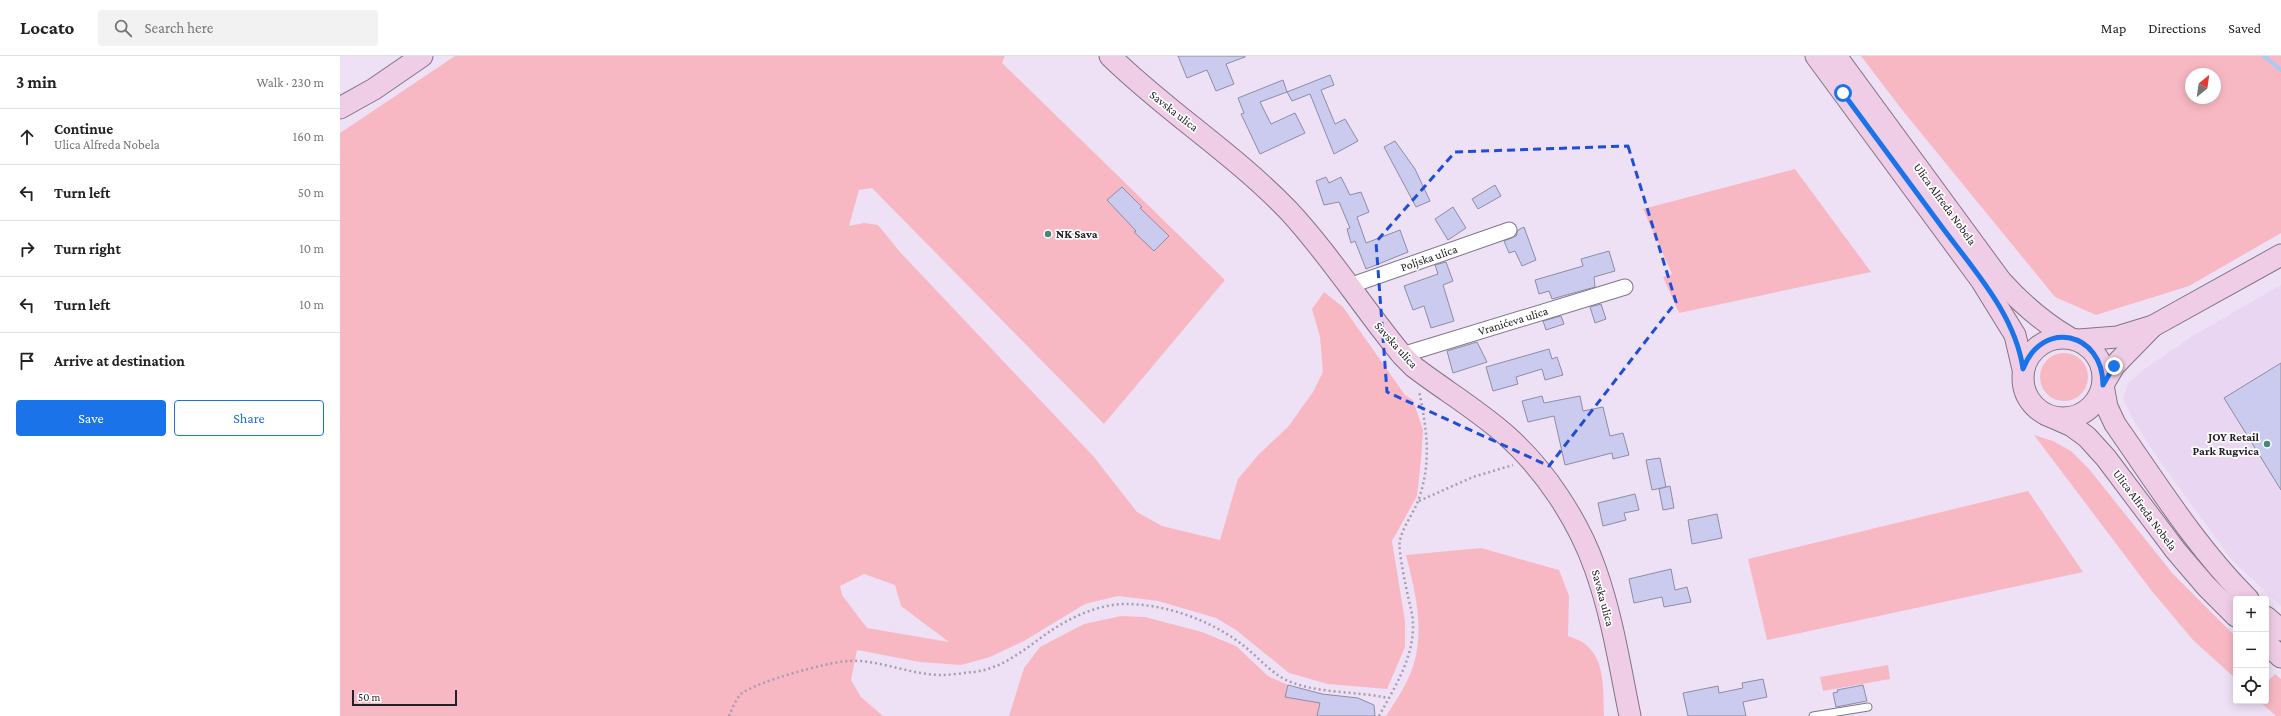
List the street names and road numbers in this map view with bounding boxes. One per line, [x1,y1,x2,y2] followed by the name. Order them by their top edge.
[1147,88,1201,135] street label: Savska ulica
[1911,160,1980,248] street label: Ulica Alfreda Nobela
[1399,242,1460,274] street label: Poljska ulica
[1476,304,1550,338] street label: Vranićeva ulica
[1371,319,1421,372] street label: Savska ulica
[2110,467,2180,554] street label: Ulica Alfreda Nobela
[1589,568,1617,628] street label: Savska ulica

